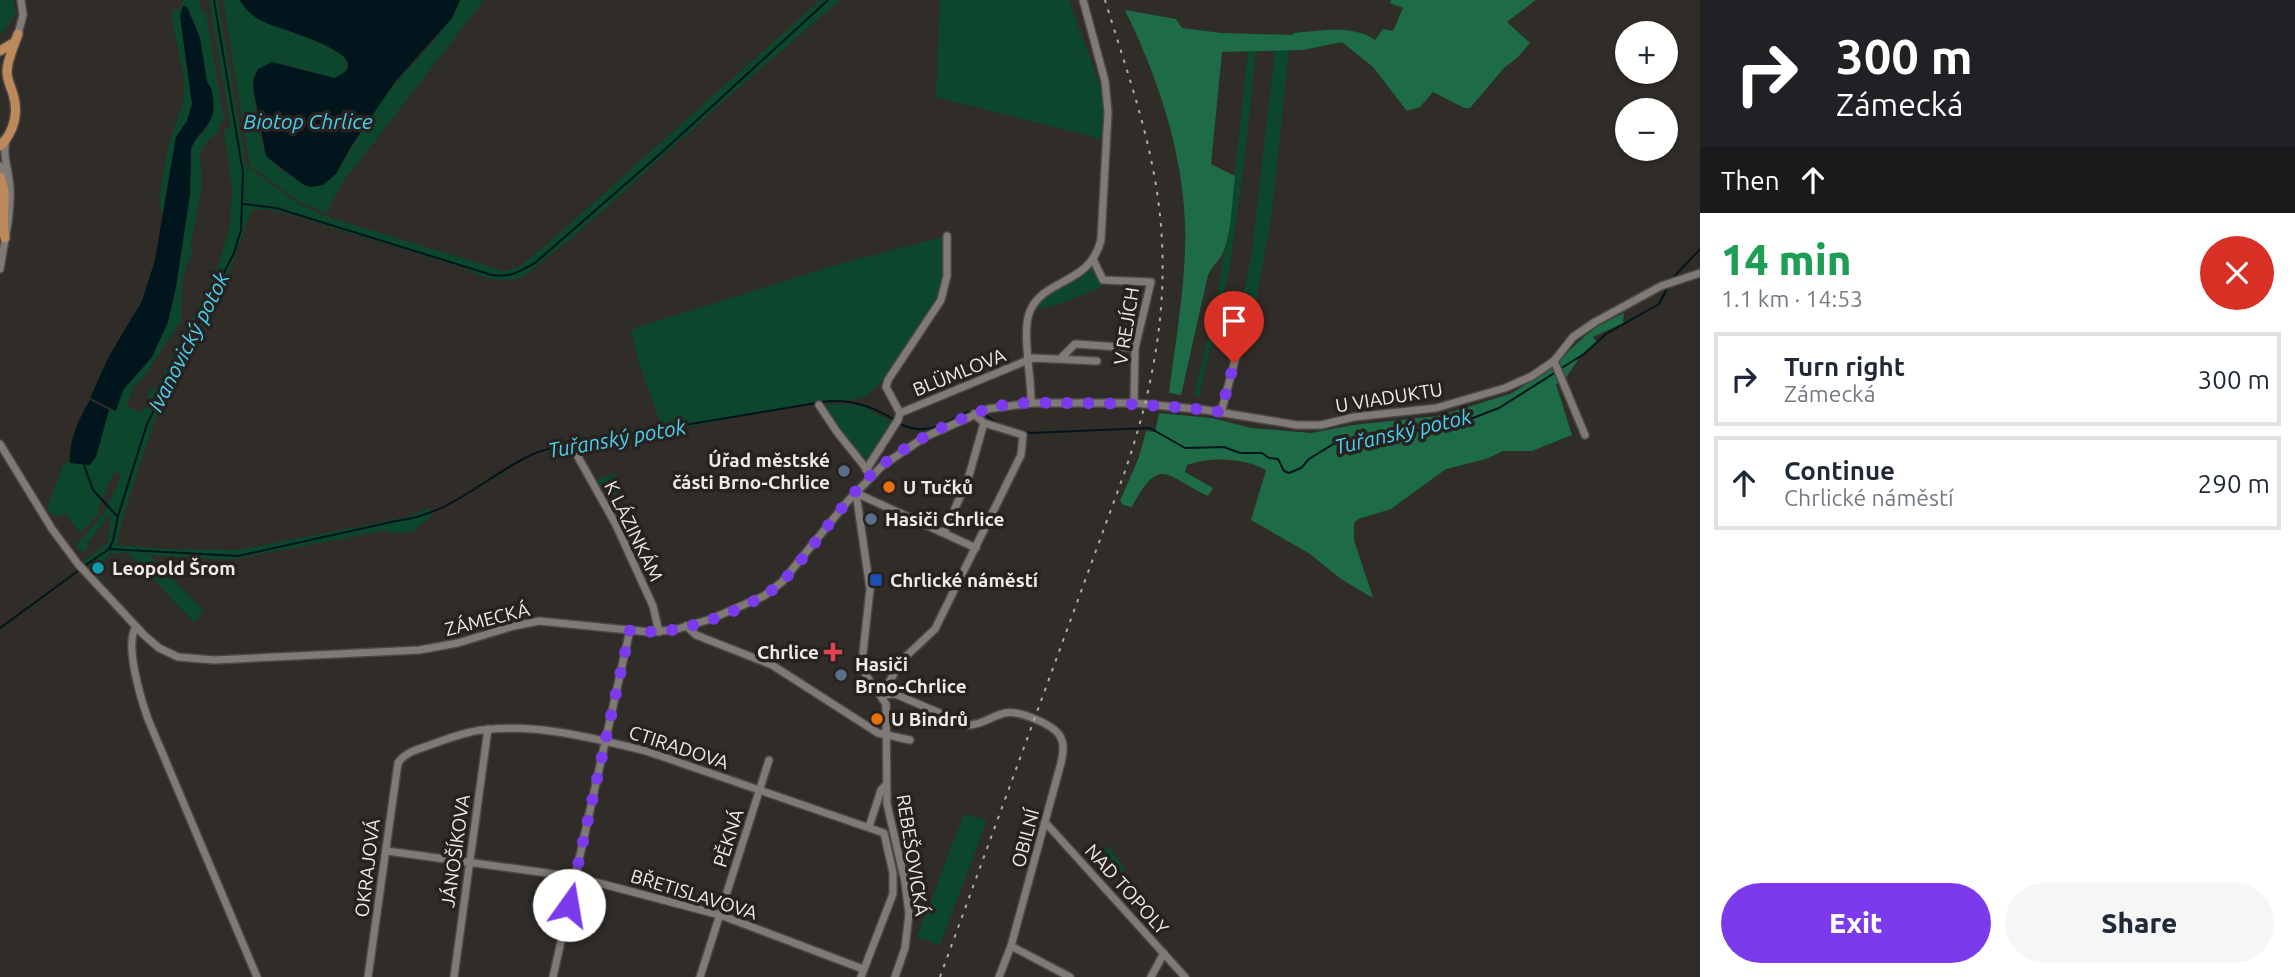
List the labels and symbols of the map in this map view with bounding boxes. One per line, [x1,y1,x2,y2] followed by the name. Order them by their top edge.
[243,109,373,133] water label: Biotop Chrlice
[143,268,234,415] water label: Ivanovický potok
[1109,286,1143,366] street label: V REJÍCH
[1204,291,1264,363] pin
[909,343,1009,401] street label: BLÜMLOVA
[1334,378,1444,416] street label: U VIADUKTU
[1332,404,1474,458] water label: Tuřanský potok
[546,414,688,462] water label: Tuřanský potok
[672,449,830,493] place label: Úřad městské části Brno-Chrlice
[836,463,852,479] marker: Úřad městské části Brno-Chrlice
[903,476,973,498] place label: U Tučků
[600,477,668,585] street label: K LÁZINKÁM
[881,479,897,495] marker: U Tučků
[885,508,1005,530] place label: Hasiči Chrlice
[863,511,879,527] marker: Hasiči Chrlice
[112,557,236,579] place label: Leopold Šrom
[90,560,106,576] marker: Leopold Šrom
[890,569,1039,591] place label: Chrlické náměstí
[868,572,884,588] marker: Chrlické náměstí
[442,598,532,640] street label: ZÁMECKÁ
[757,641,819,663] place label: Chrlice
[825,644,841,660] marker: Chrlice
[855,653,967,697] place label: Hasiči Brno-Chrlice
[833,667,849,683] marker: Hasiči Brno-Chrlice
[891,708,968,730] place label: U Bindrů
[869,711,885,727] marker: U Bindrů
[626,721,732,774] street label: CTIRADOVA
[436,792,474,909] street label: JÁNOŠÍKOVA
[893,793,934,918] street label: REBEŠOVICKÁ
[1007,805,1044,870] street label: OBILNÍ
[708,806,748,870] street label: PĚKNÁ
[350,817,384,918] street label: OKRAJOVÁ
[1081,839,1173,939] street label: NAD TOPOLY
[628,864,761,924] street label: BŘETISLAVOVA
[532,868,606,942] position arrow

